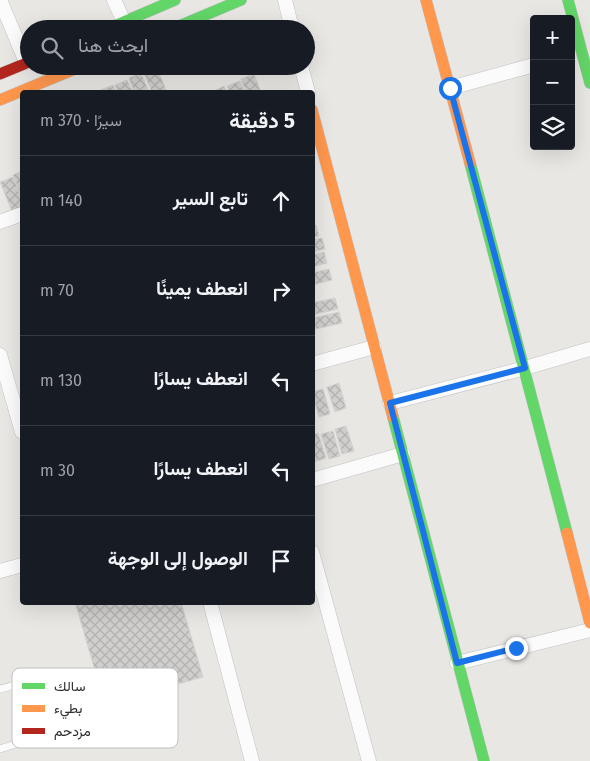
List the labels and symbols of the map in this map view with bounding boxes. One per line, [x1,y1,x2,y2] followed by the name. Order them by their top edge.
[439,77,462,100] route start
[505,637,528,660] route end
[12,668,178,748] legend
[54,678,85,695] text: سالك
[54,700,82,720] text: بطيء
[54,723,91,740] text: مزدحم

